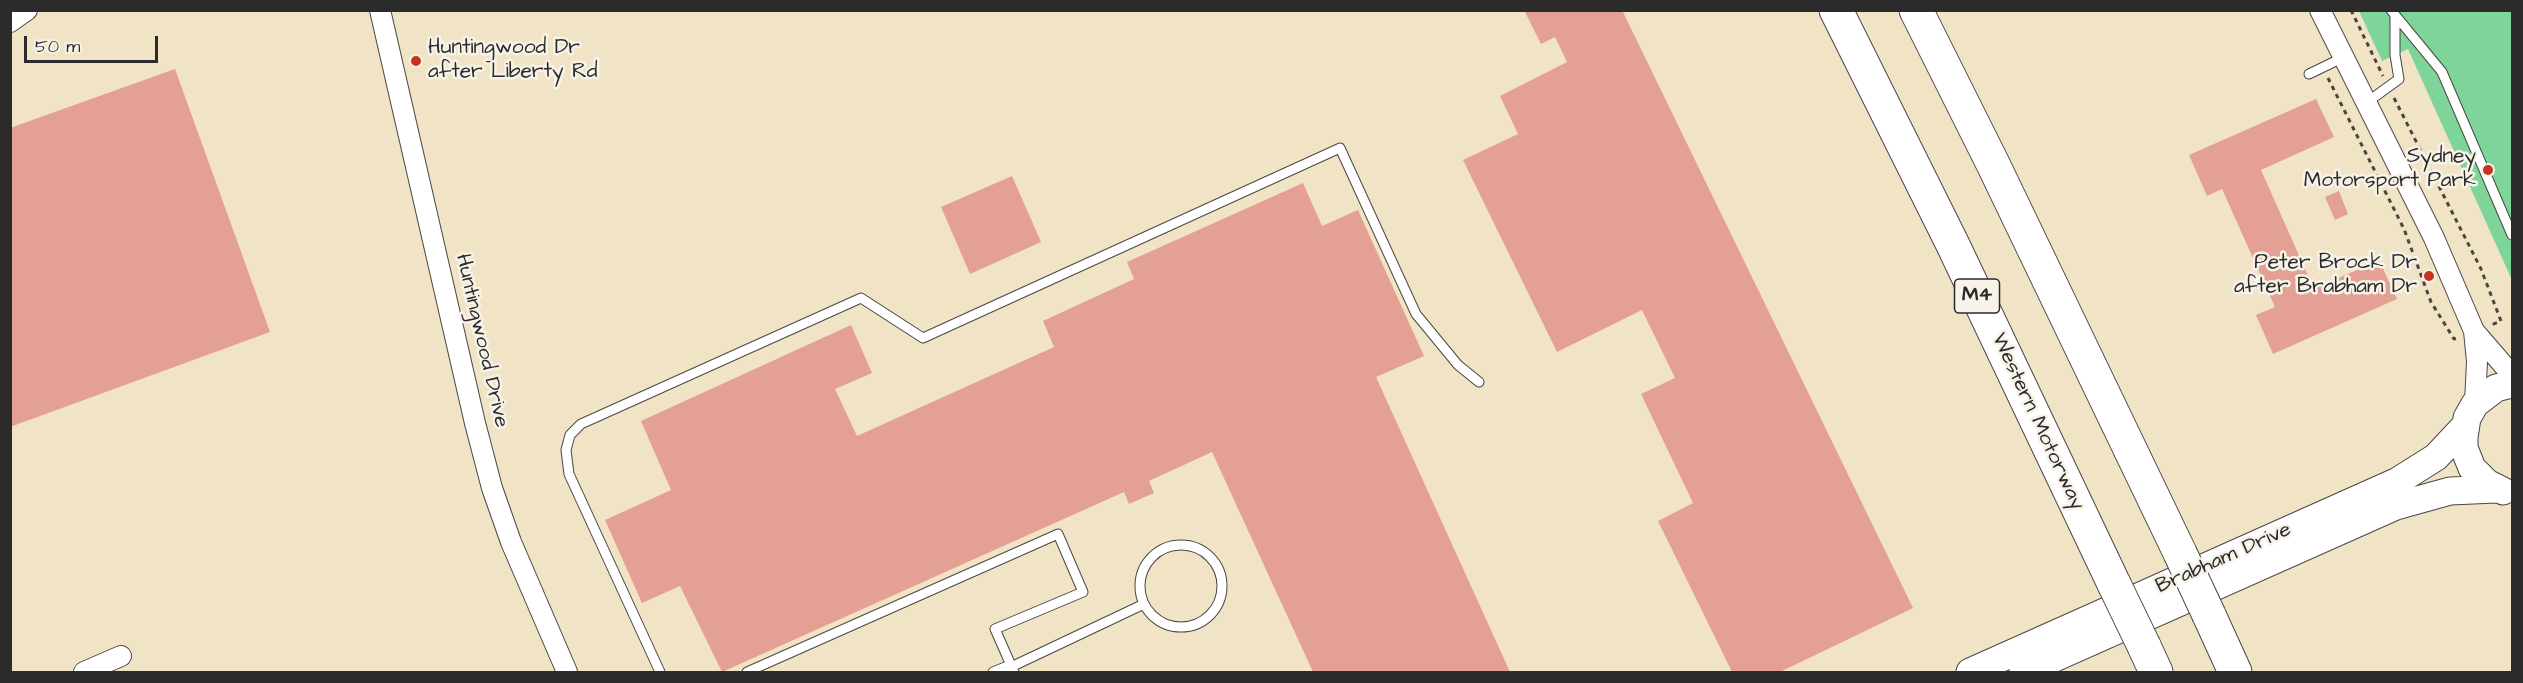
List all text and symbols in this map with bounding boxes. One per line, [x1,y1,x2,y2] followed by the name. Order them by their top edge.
[27,24,160,62] scale bar
[35,34,80,59] text: 50 m
[428,36,598,86] place label: Huntingwood Dr after Liberty Rd
[409,54,423,68] marker: Huntingwood Dr after Liberty Rd
[2304,145,2476,195] place label: Sydney Motorsport Park
[2481,163,2495,177] marker: Sydney Motorsport Park
[2234,251,2417,301] place label: Peter Brock Dr after Brabham Dr
[449,252,513,430] street label: Huntingwood Drive
[2422,269,2436,283] marker: Peter Brock Dr after Brabham Dr
[1954,279,2000,313] road number: M4
[1985,330,2089,514] street label: Western Motorway
[2152,518,2296,600] street label: Brabham Drive

